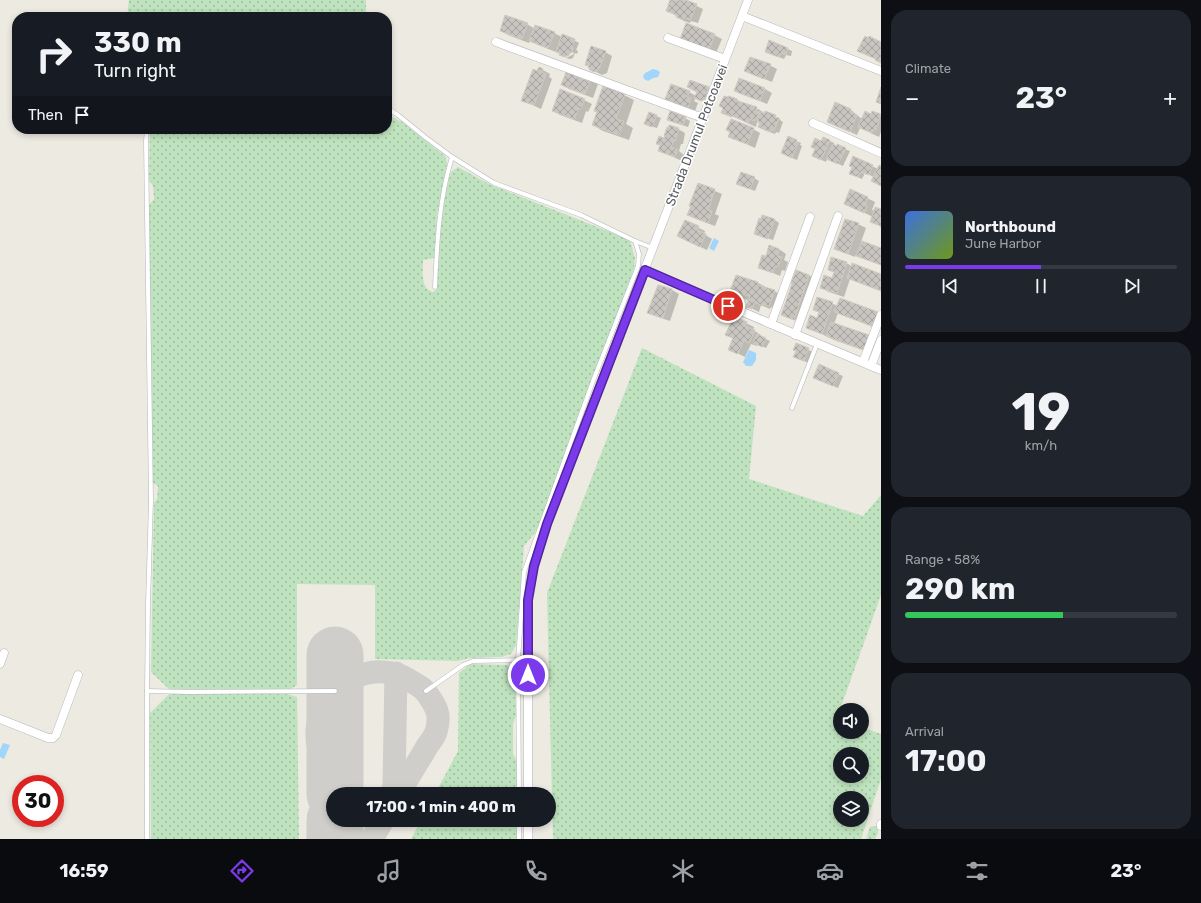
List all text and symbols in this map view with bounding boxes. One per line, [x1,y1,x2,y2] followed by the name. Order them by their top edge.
[94,26,182,59] text: 330 m
[28,28,80,80] icon: right
[94,60,176,82] text: Turn right
[905,61,951,76] text: Climate
[662,62,730,208] street label: Strada Drumul Potcoavei
[1015,80,1067,116] text: 23°
[905,85,919,112] text: −
[1163,85,1177,112] text: +
[71,104,93,126] icon: arrive
[28,106,63,124] text: Then
[965,218,1056,236] text: Northbound
[965,236,1041,251] text: June Harbor
[939,275,961,297] icon: previous
[1030,275,1052,297] icon: pause
[1121,275,1143,297] icon: next
[711,289,745,323] pin
[717,295,739,317] icon: arrive
[1011,381,1071,443] text: 19
[1025,438,1057,453] text: km/h
[905,552,980,567] text: Range · 58%
[905,571,1016,607] text: 290 km
[507,654,549,696] position arrow
[833,703,869,827] map controls
[833,703,869,739] button: sound
[905,724,944,739] text: Arrival
[905,743,987,779] text: 17:00
[833,747,869,783] button: search
[12,775,64,827] speed limit sign: 30
[833,791,869,827] button: layers
[366,798,516,816] text: 17:00 · 1 min · 400 m
[228,857,256,885] icon: directions
[375,857,403,885] icon: music
[522,857,550,885] icon: phone
[669,857,697,885] icon: climate
[816,857,844,885] icon: car
[963,857,991,885] icon: filters
[60,860,109,882] text: 16:59
[1110,860,1141,882] text: 23°

